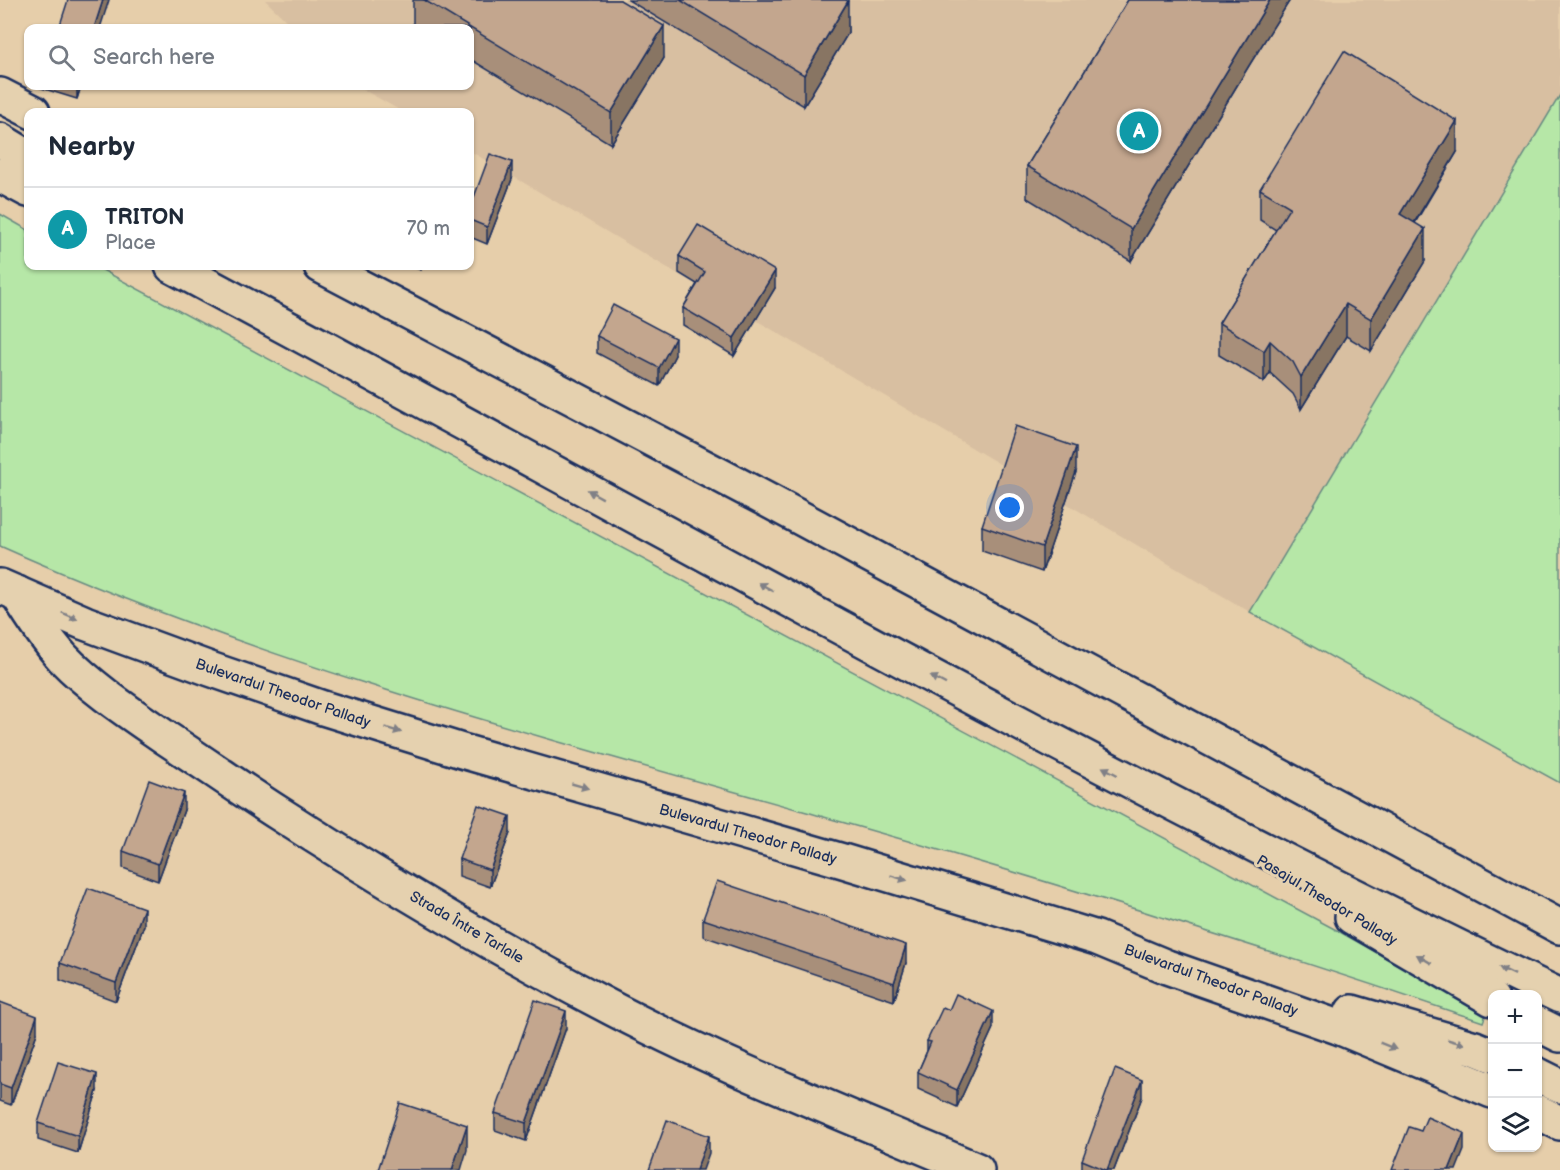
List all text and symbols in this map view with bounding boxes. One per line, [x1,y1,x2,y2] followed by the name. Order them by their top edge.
[24,24,474,90] search box
[45,41,78,74] icon: search
[93,44,215,71] text: Search here
[1120,108,1158,154] pin: A
[48,132,135,163] text: Nearby
[105,204,185,231] text: TRITON
[61,217,74,241] text: A
[406,217,450,241] text: 70 m
[105,231,156,255] text: Place
[587,489,604,499] one-way arrow
[995,493,1024,522] your location
[758,582,775,592] one-way arrow
[62,611,80,621] one-way arrow
[193,655,373,732] street label: Bulevardul Theodor Pallady
[929,675,946,685] one-way arrow
[384,726,402,735] one-way arrow
[1102,766,1119,776] one-way arrow
[571,781,589,791] one-way arrow
[657,800,839,869] street label: Bulevardul Theodor Pallady
[1253,851,1401,950] street label: Pasajul Theodor Pallady
[891,874,909,883] one-way arrow
[406,887,527,968] street label: Strada Între Tarlale
[1121,940,1301,1021] street label: Bulevardul Theodor Pallady
[1416,954,1432,965] one-way arrow
[1499,966,1516,976] one-way arrow
[1488,990,1542,1152] map controls
[1488,990,1542,1044] button: +
[1447,1038,1465,1047] one-way arrow
[1379,1041,1397,1051] one-way arrow
[1488,1044,1542,1098] button: −
[1488,1098,1542,1152] button: layers

